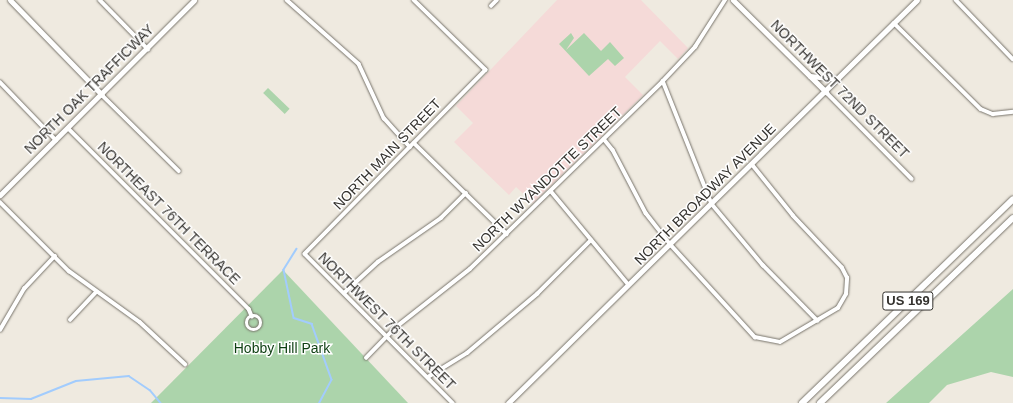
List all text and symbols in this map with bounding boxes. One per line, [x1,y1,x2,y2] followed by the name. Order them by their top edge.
[767,16,913,162] street label: NORTHWEST 72ND STREET
[21,21,157,157] street label: NORTH OAK TRAFFICWAY
[330,95,444,213] street label: NORTH MAIN STREET
[469,103,625,255] street label: NORTH WYANDOTTE STREET
[630,119,780,269] street label: NORTH BROADWAY AVENUE
[94,138,244,288] street label: NORTHEAST 76TH TERRACE
[315,249,459,393] street label: NORTHWEST 76TH STREET
[882,290,934,312] road number: US 169
[234,340,330,356] park label: Hobby Hill Park

